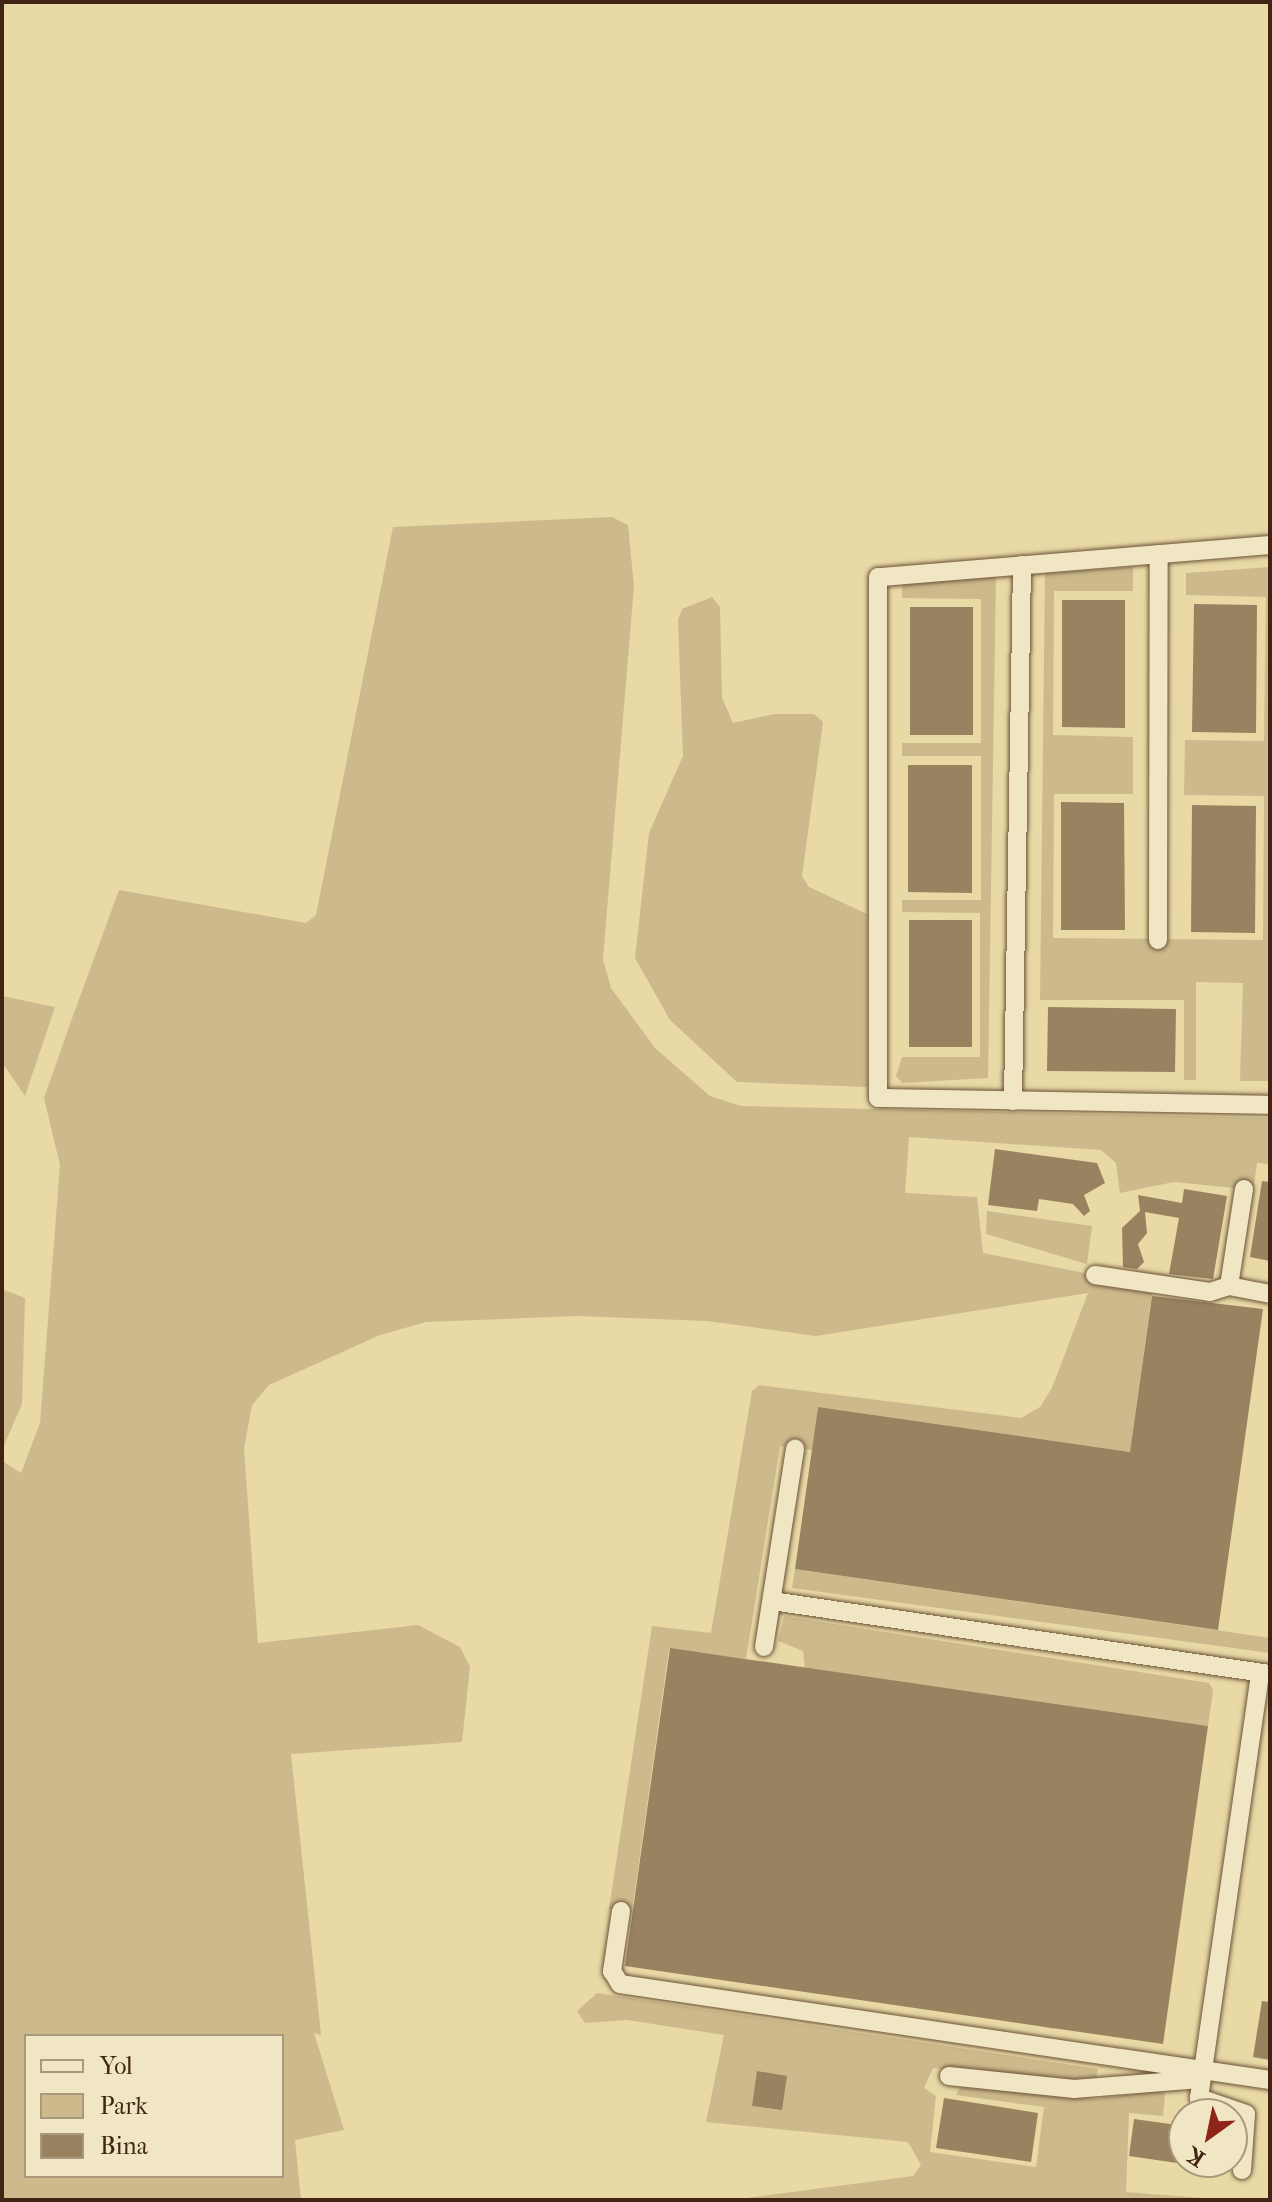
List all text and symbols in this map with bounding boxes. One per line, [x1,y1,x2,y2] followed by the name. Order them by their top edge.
[24,2034,284,2178] legend
[100,2052,133,2080] text: Yol
[100,2092,148,2120] text: Park
[1168,2098,1248,2178] north arrow
[100,2132,148,2160] text: Bina
[1182,2141,1210,2172] text: K

